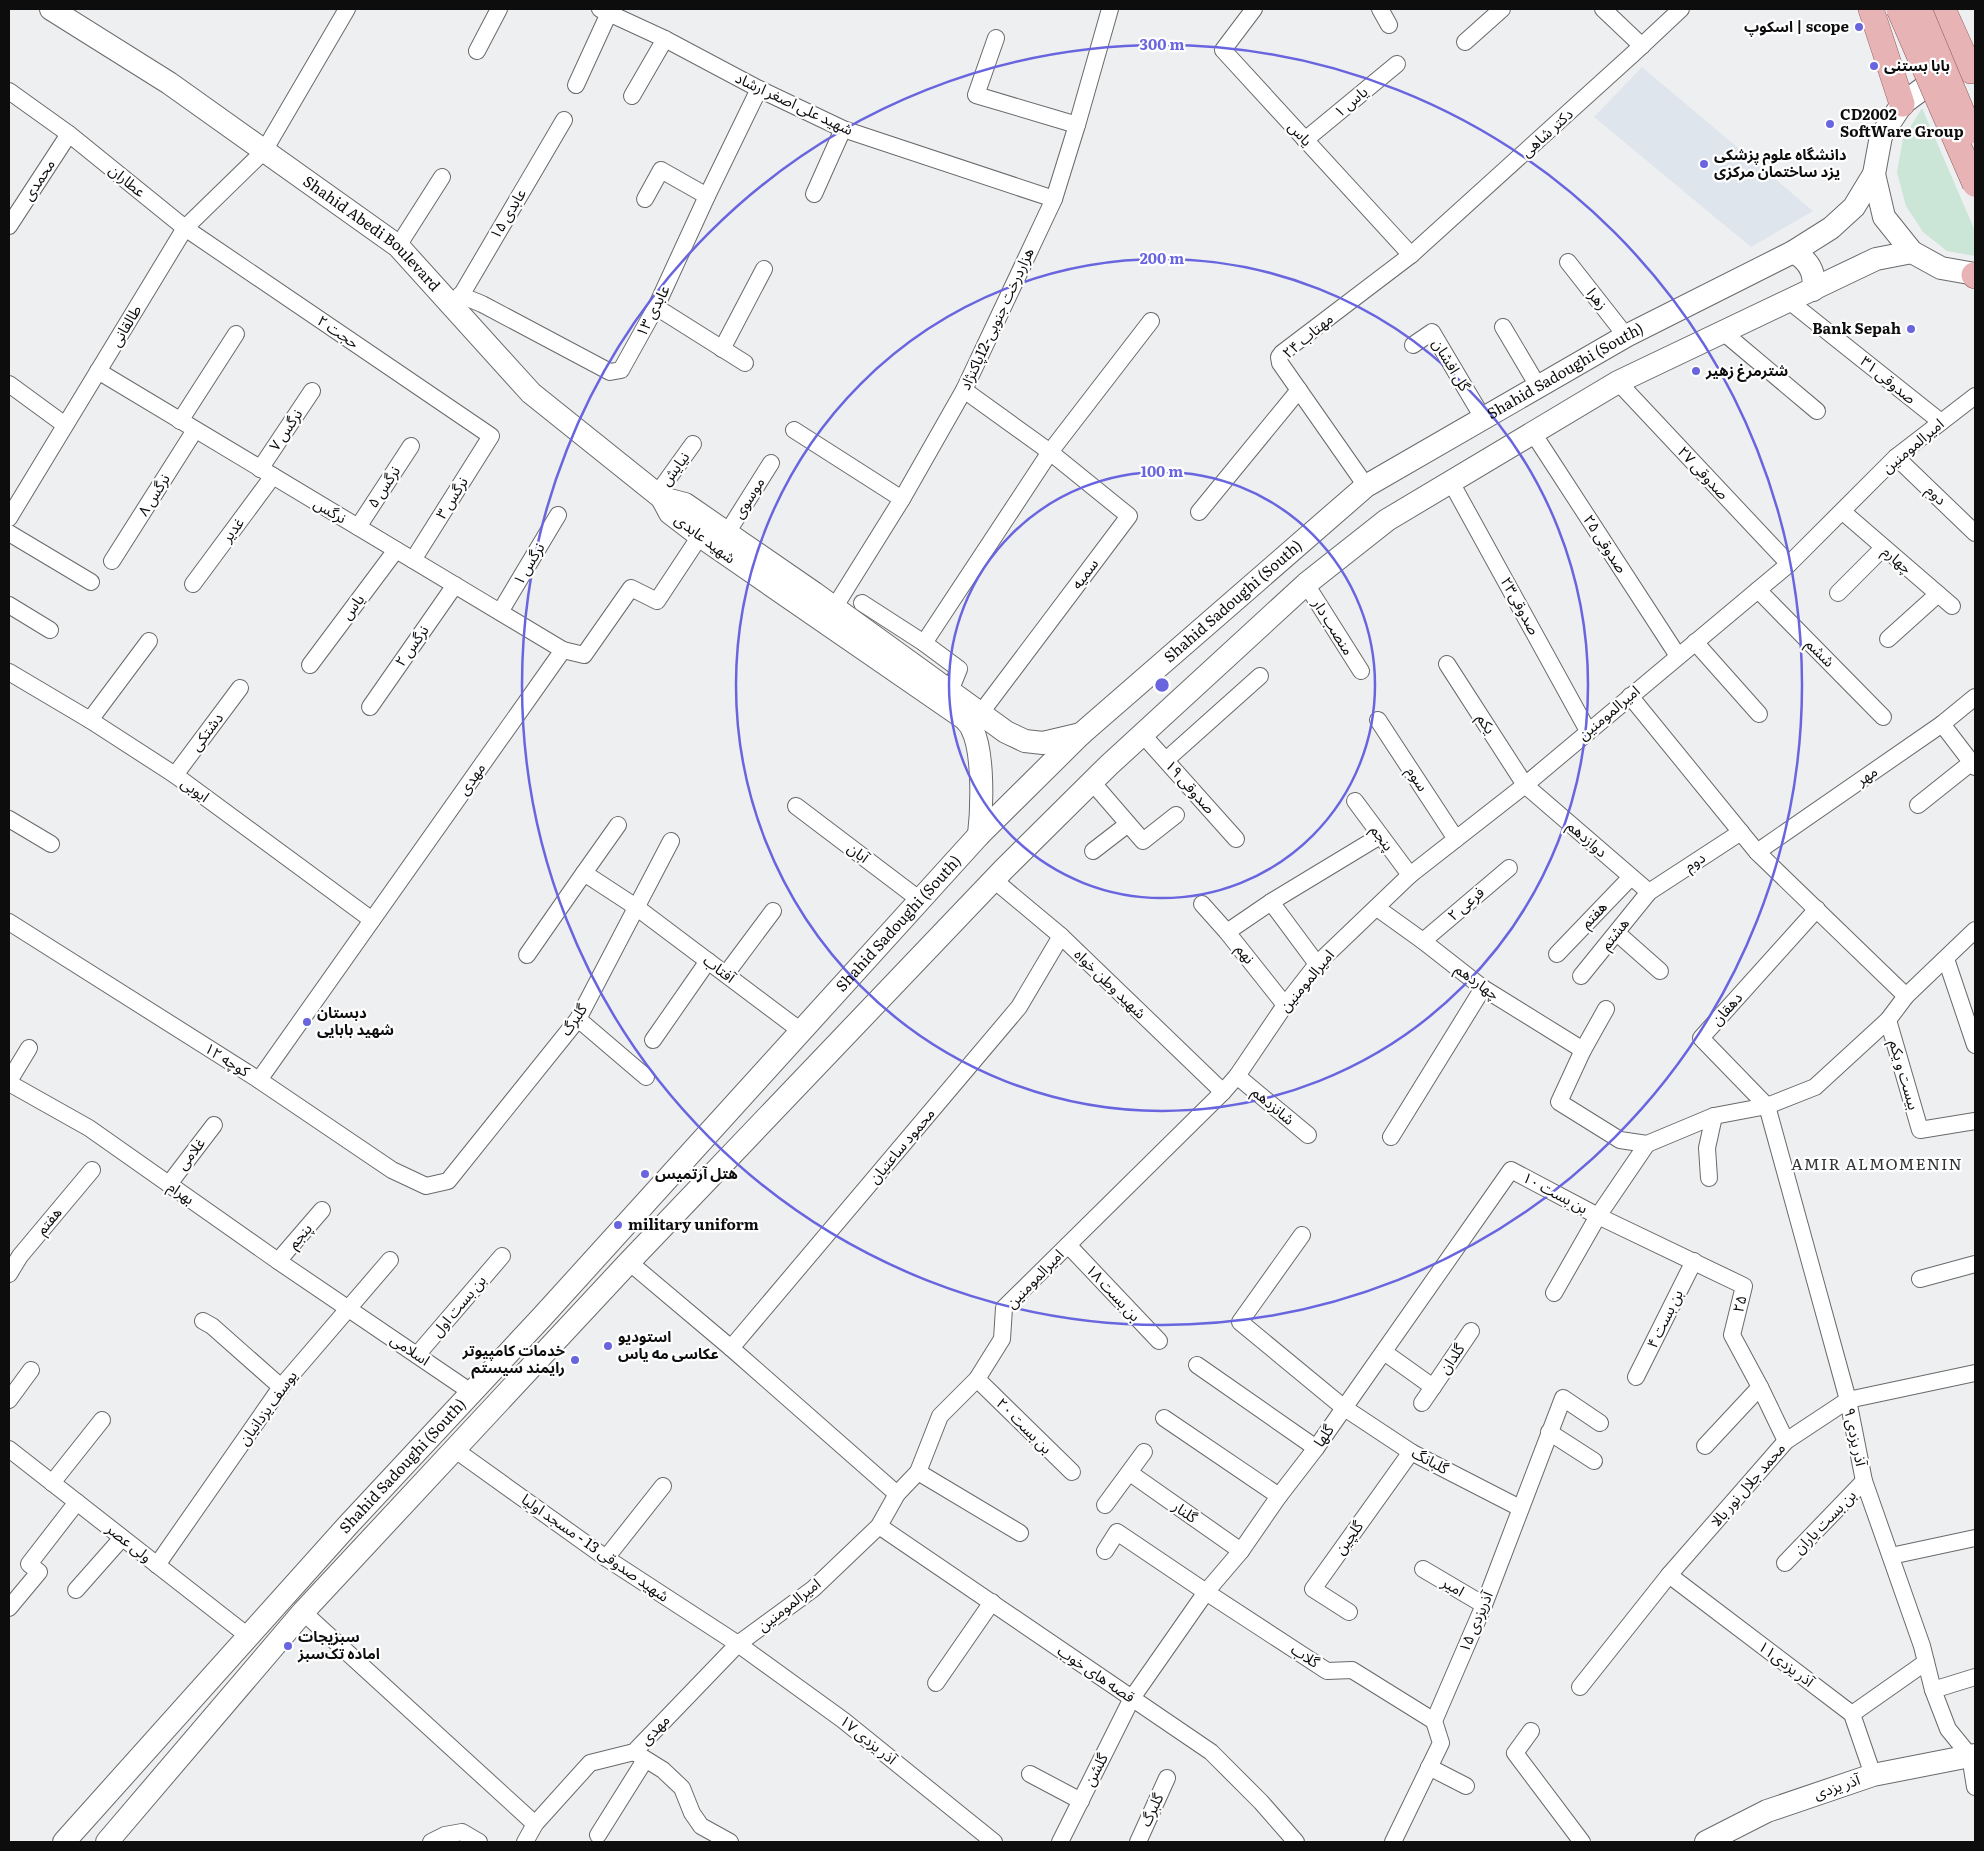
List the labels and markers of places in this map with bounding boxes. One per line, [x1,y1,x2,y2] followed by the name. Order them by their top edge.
[1744,14,1850,37] place label: اسکوپ | scope
[1853,21,1865,33] marker: اسکوپ | scope
[1884,53,1950,76] place label: بابا بستنی
[1868,60,1880,72] marker: بابا بستنی
[1840,102,1964,142] place label: CD2002 SoftWare Group
[1824,118,1836,130] marker: CD2002 SoftWare Group
[1714,142,1847,182] place label: دانشگاه علوم پزشکی یزد ساختمان مرکزی
[1698,158,1710,170] marker: دانشگاه علوم پزشکی یزد ساختمان مرکزی
[1812,316,1901,339] place label: Bank Sepah
[1905,323,1917,335] marker: Bank Sepah
[1705,358,1788,382] place label: شترمرغ زهیر
[1690,365,1702,377] marker: شترمرغ زهیر
[1153,676,1171,694] centre of rings
[317,1000,394,1040] place label: دبستان شهید بابایی
[301,1016,313,1028] marker: دبستان شهید بابایی
[655,1161,738,1184] place label: هتل آرتمیس
[639,1168,651,1180] marker: هتل آرتمیس
[628,1212,759,1235] place label: military uniform
[612,1219,624,1231] marker: military uniform
[618,1324,719,1364] place label: استودیو عکاسی مه یاس
[462,1338,566,1379] place label: خدمات کامپیوتر رایمند سیستم
[602,1340,614,1352] marker: استودیو عکاسی مه یاس
[569,1354,581,1366] marker: خدمات کامپیوتر رایمند سیستم
[297,1624,380,1664] place label: سبزیجات اماده تک‌سبز
[282,1640,294,1652] marker: سبزیجات اماده تک‌سبز

